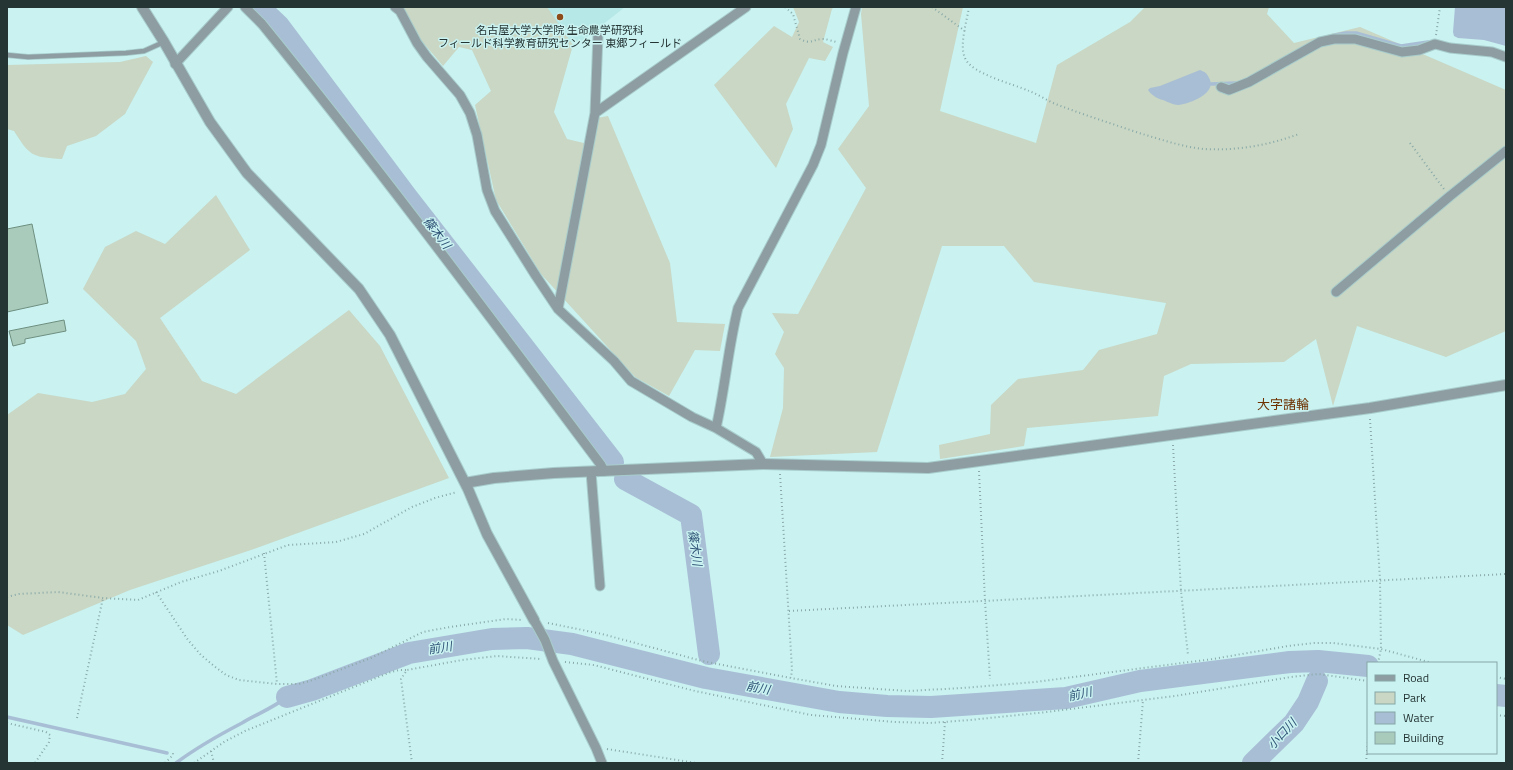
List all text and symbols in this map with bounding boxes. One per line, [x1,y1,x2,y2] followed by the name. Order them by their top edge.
[555,12,565,22] marker: 名古屋大学大学院 生命農学研究科 フィールド科学教育研究センター 東郷フィールド
[438,22,682,51] place label: 名古屋大学大学院 生命農学研究科 フィールド科学教育研究センター 東郷フィールド
[419,213,457,254] water label: 篠木川
[1257,394,1309,414] district label: 大字諸輪
[684,529,708,569] water label: 篠木川
[427,636,455,659] water label: 前川
[1367,662,1497,754] legend
[1403,668,1429,687] text: Road
[745,676,774,699] water label: 前川
[1066,681,1096,705] water label: 前川
[1403,688,1426,707] text: Park
[1403,708,1434,727] text: Water
[1262,713,1302,753] water label: 小口川
[1403,728,1444,747] text: Building

